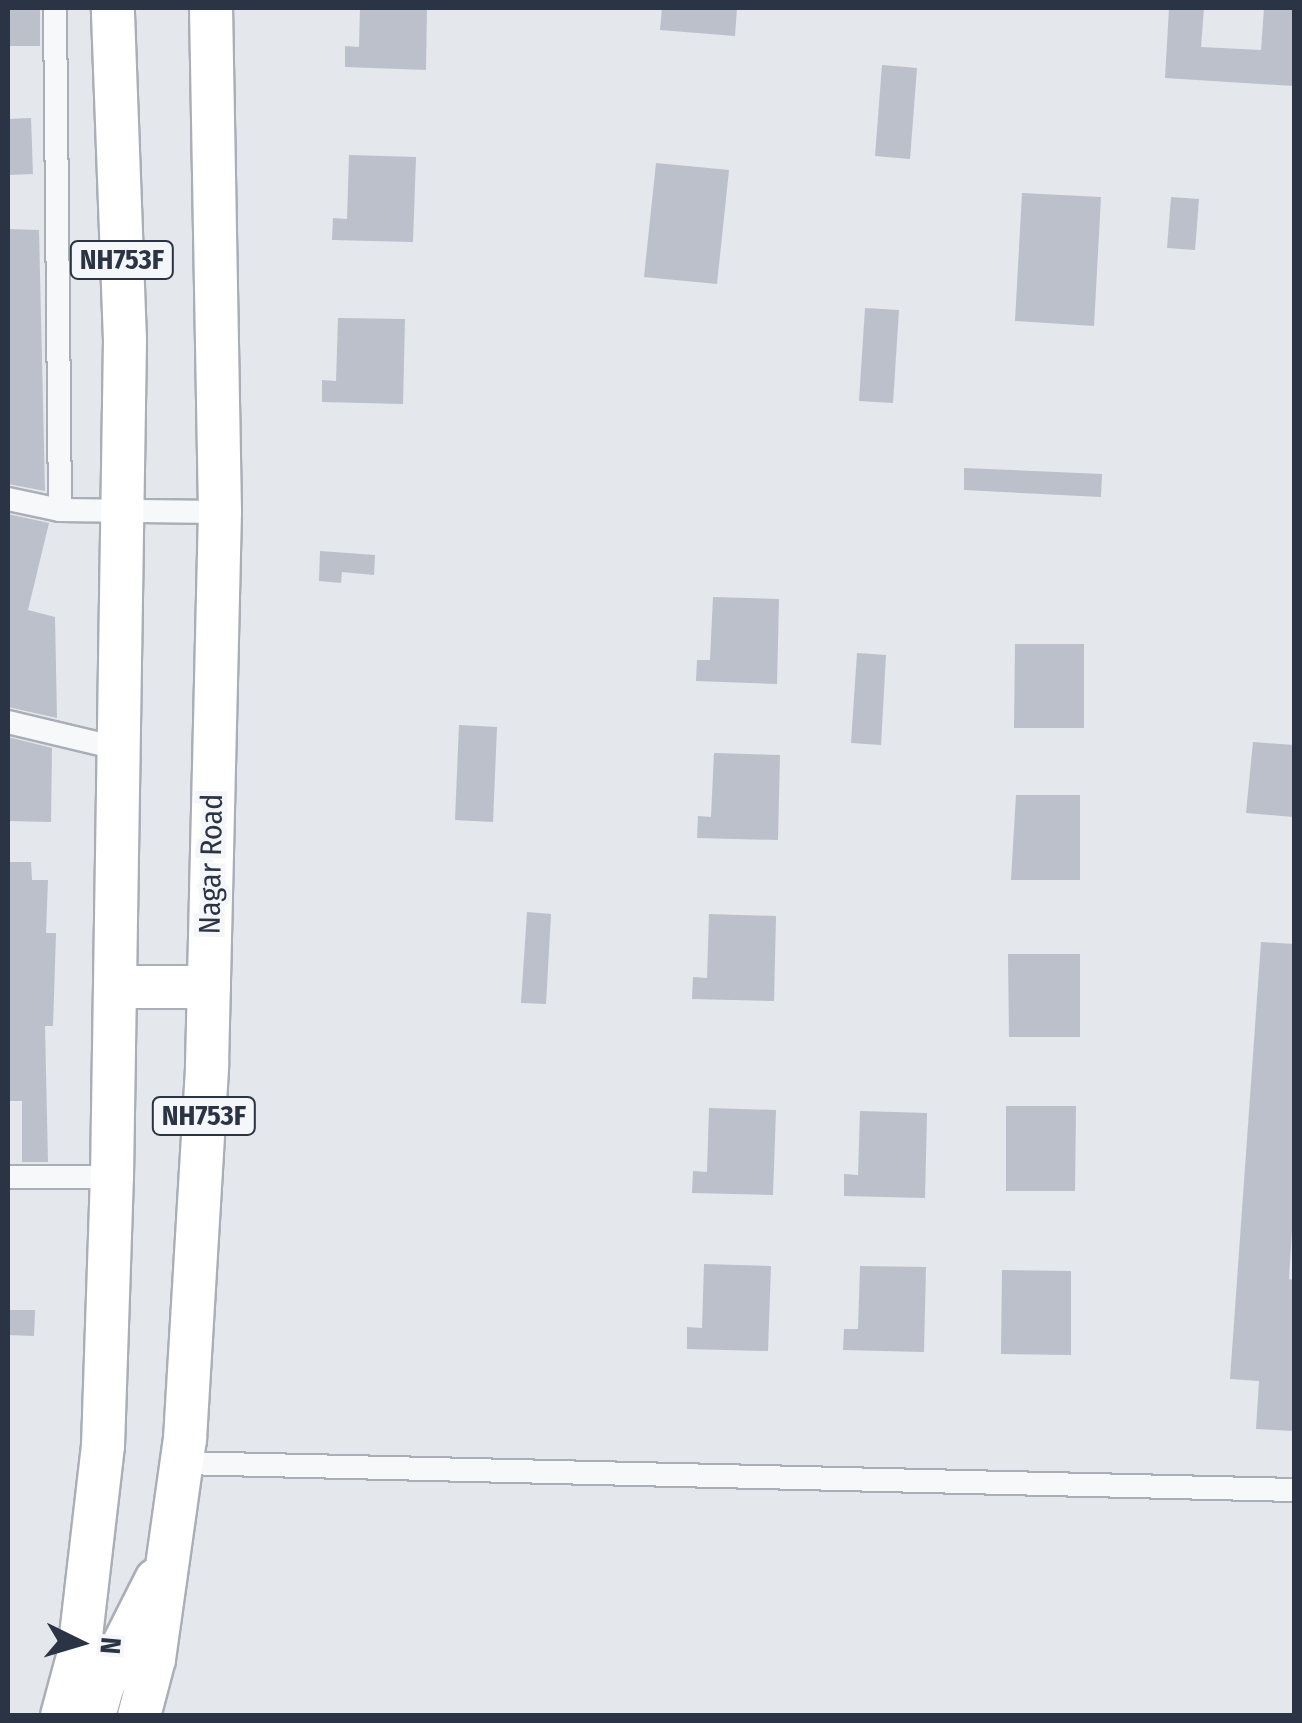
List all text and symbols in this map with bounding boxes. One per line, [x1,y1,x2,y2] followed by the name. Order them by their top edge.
[70,237,174,283] road number: NH753F
[192,793,230,935] street label: Nagar Road
[152,1093,256,1139] road number: NH753F
[30,1593,130,1693] north arrow
[93,1636,128,1655] text: N

